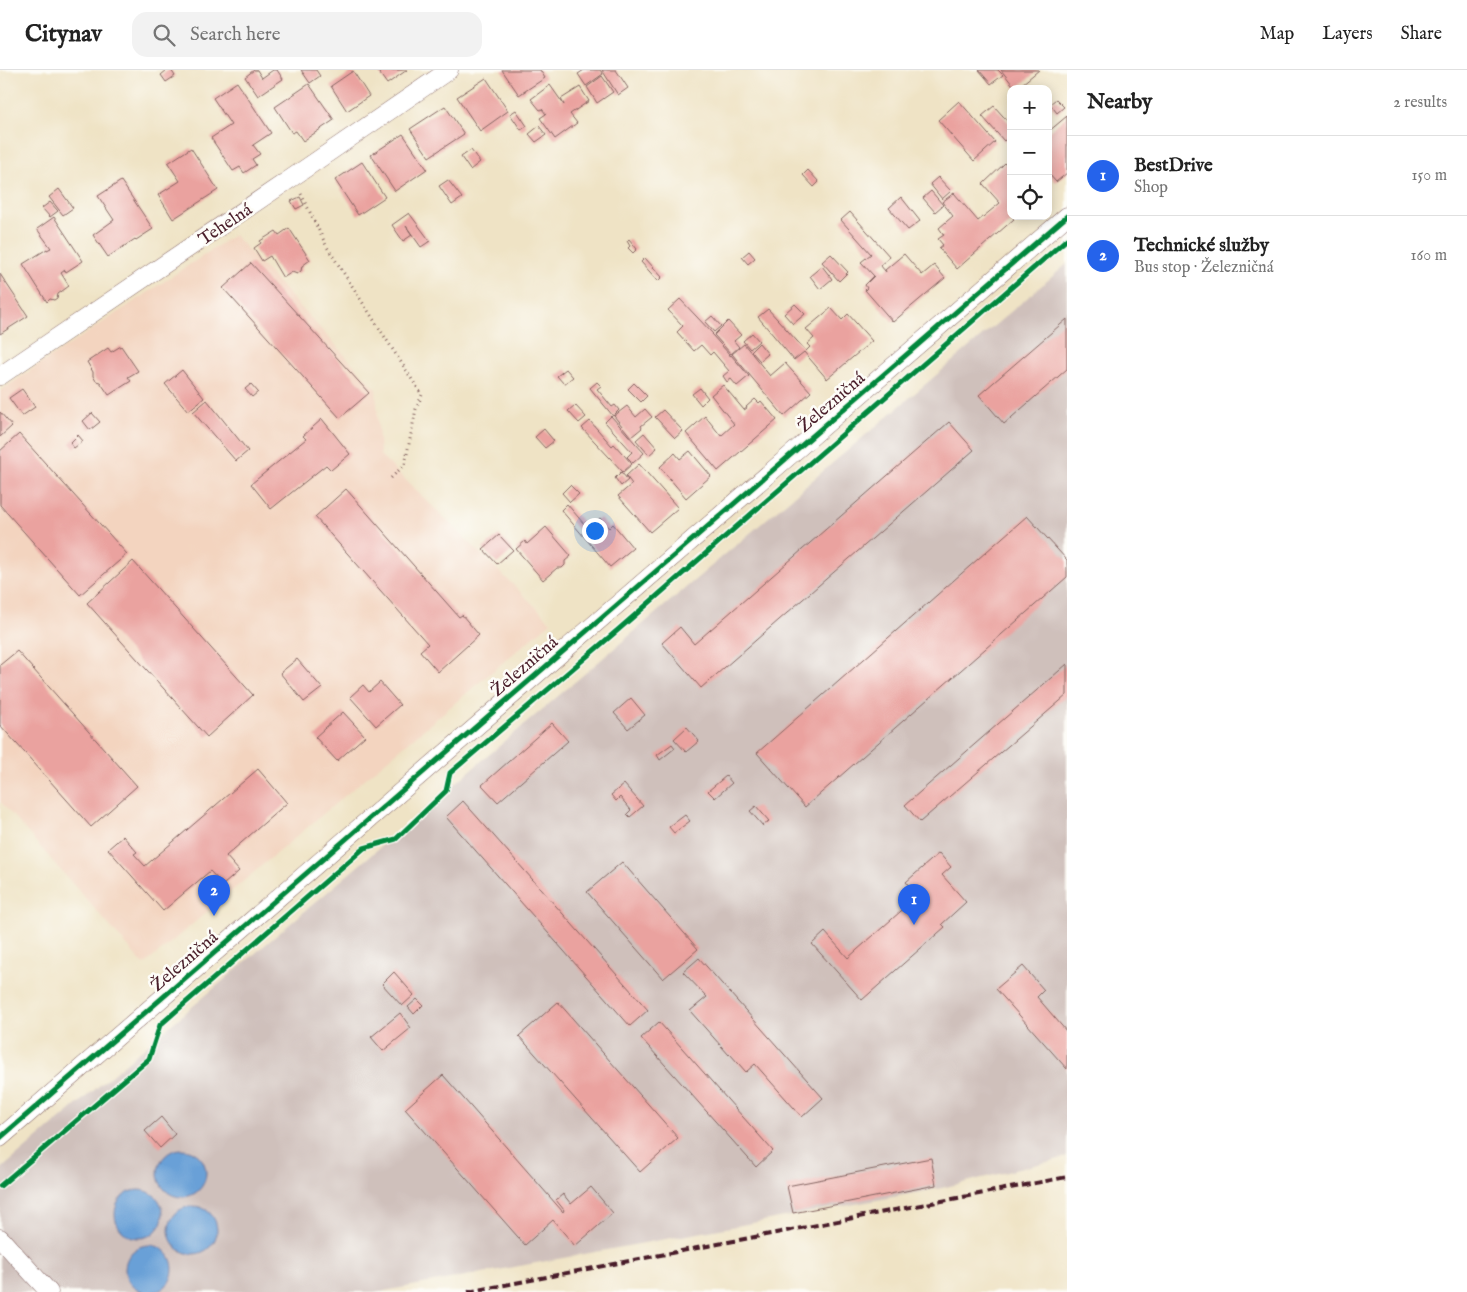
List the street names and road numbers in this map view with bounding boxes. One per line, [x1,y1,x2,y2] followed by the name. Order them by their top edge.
[195,199,257,252] street label: Tehelná
[793,367,871,439] street label: Železničná
[486,631,564,703] street label: Železničná
[146,926,224,998] street label: Železničná

